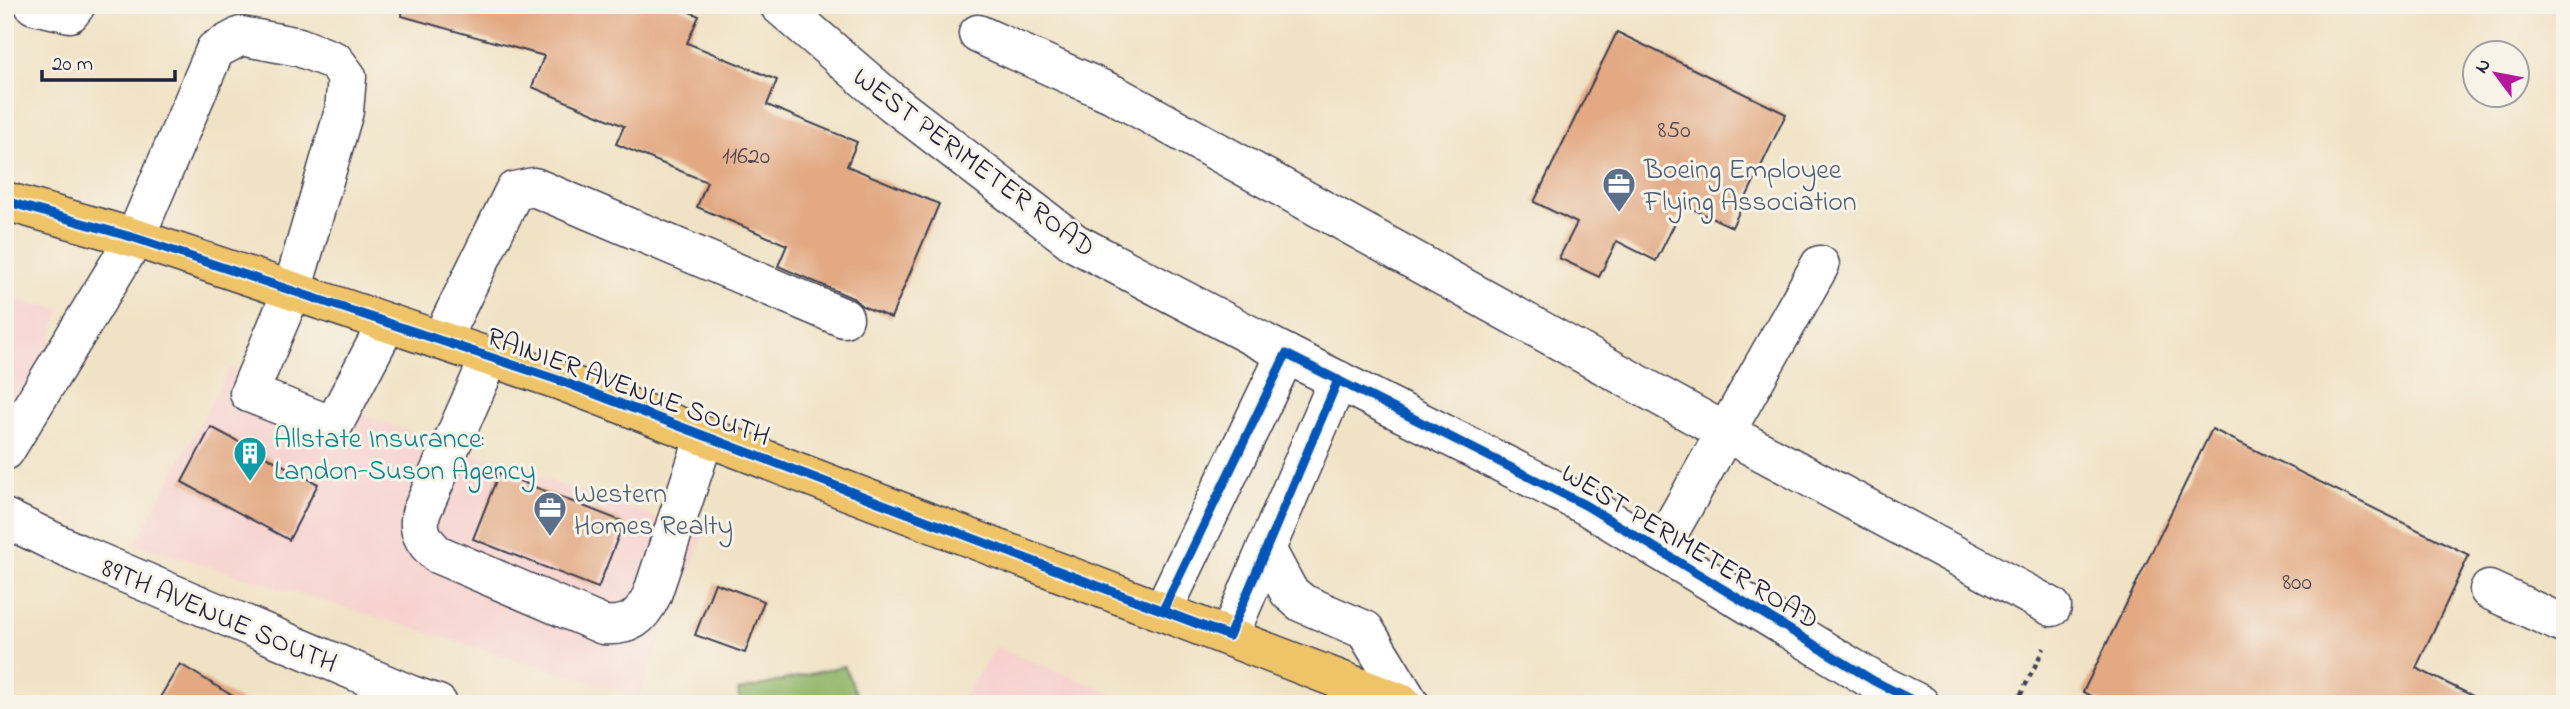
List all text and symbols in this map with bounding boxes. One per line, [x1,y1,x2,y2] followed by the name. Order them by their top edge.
[42,38,175,82] scale bar
[2462,38,2532,108] north arrow
[52,50,93,80] text: 20 m
[2469,54,2499,79] text: N
[843,59,1103,269] street label: WEST PERIMETER ROAD
[1657,114,1691,149] house number: 850
[722,140,770,175] house number: 11620
[1643,151,1857,224] place label: Boeing Employee Flying Association
[1600,165,1638,214] office icon: Boeing Employee Flying Association
[481,318,775,459] street label: RAINIER AVENUE SOUTH
[274,420,536,493] place label: Allstate Insurance: Landon-Suson Agency
[231,434,269,483] building icon: Allstate Insurance: Landon-Suson Agency
[1552,455,1826,641] street label: WEST PERIMETER ROAD
[574,475,733,548] place label: Western Homes Realty
[531,489,569,538] office icon: Western Homes Realty
[94,549,343,685] street label: 89TH AVENUE SOUTH
[2282,566,2312,601] house number: 800

